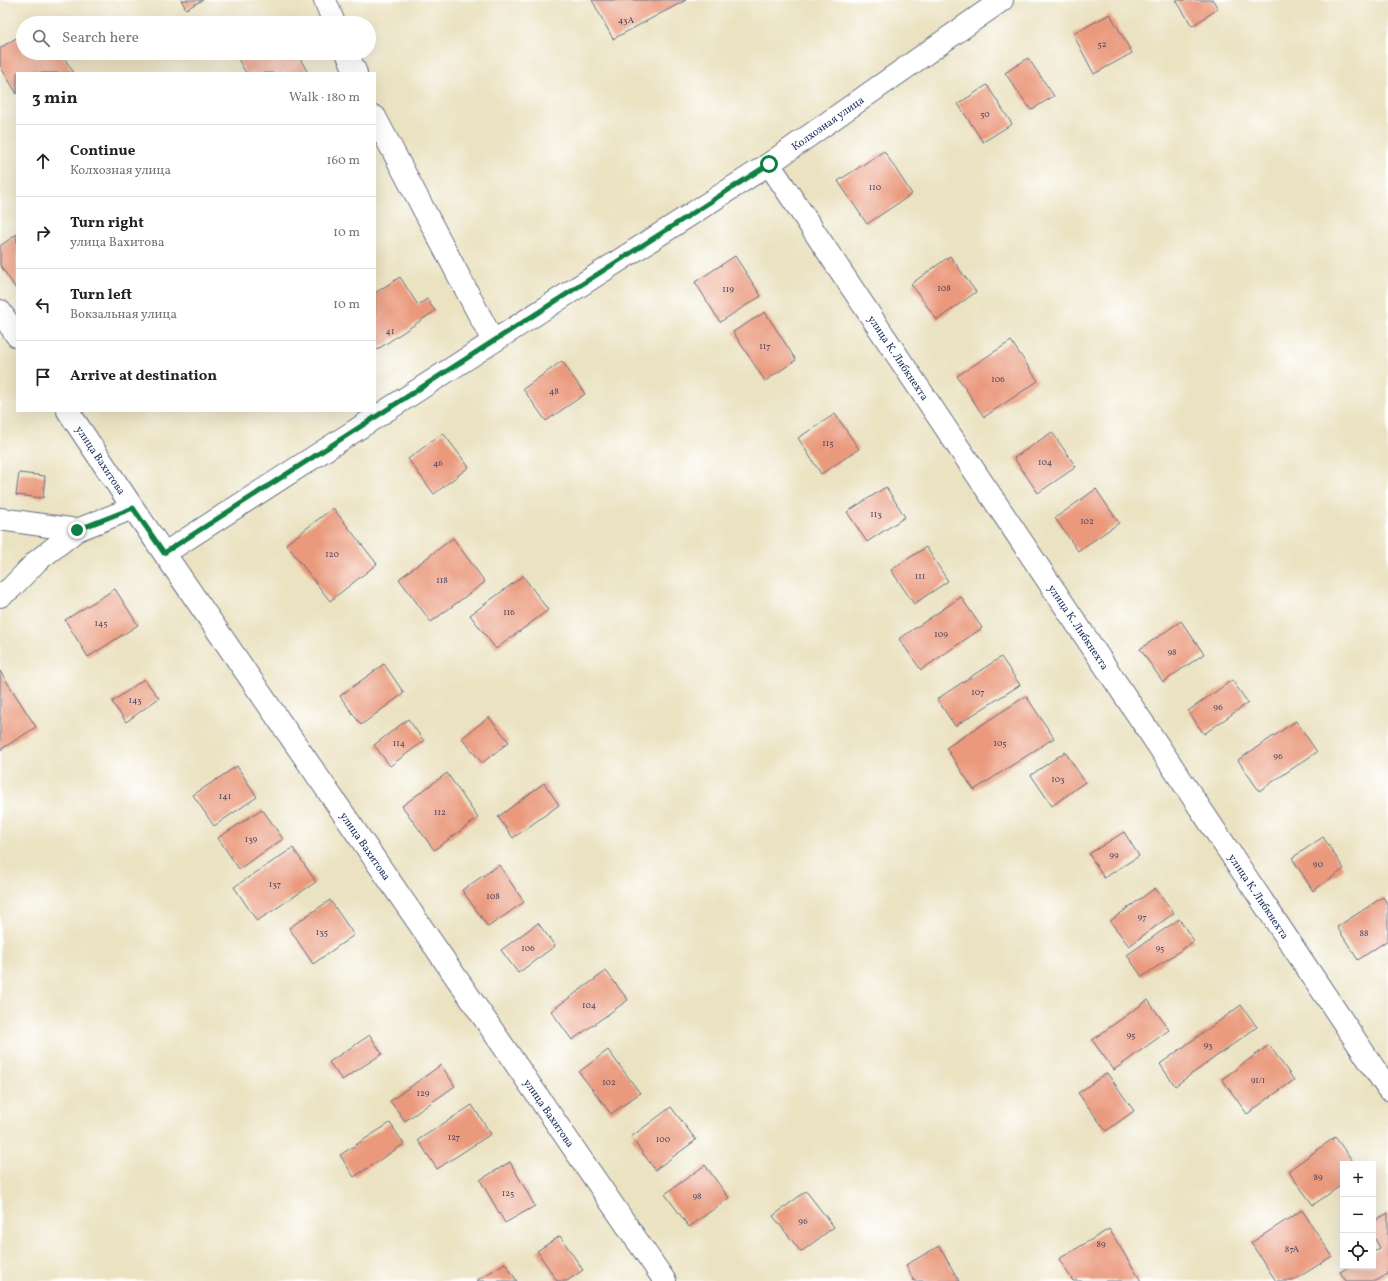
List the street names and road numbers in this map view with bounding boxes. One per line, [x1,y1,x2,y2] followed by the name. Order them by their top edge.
[789,93,868,155] street label: Колхозная улица
[863,313,932,405] street label: улица К. Либкнехта
[71,423,128,499] street label: улица Вахитова
[1044,582,1112,674] street label: улица К. Либкнехта
[336,810,393,884] street label: улица Вахитова
[1224,851,1292,943] street label: улица К. Либкнехта
[519,1077,577,1151] street label: улица Вахитова

